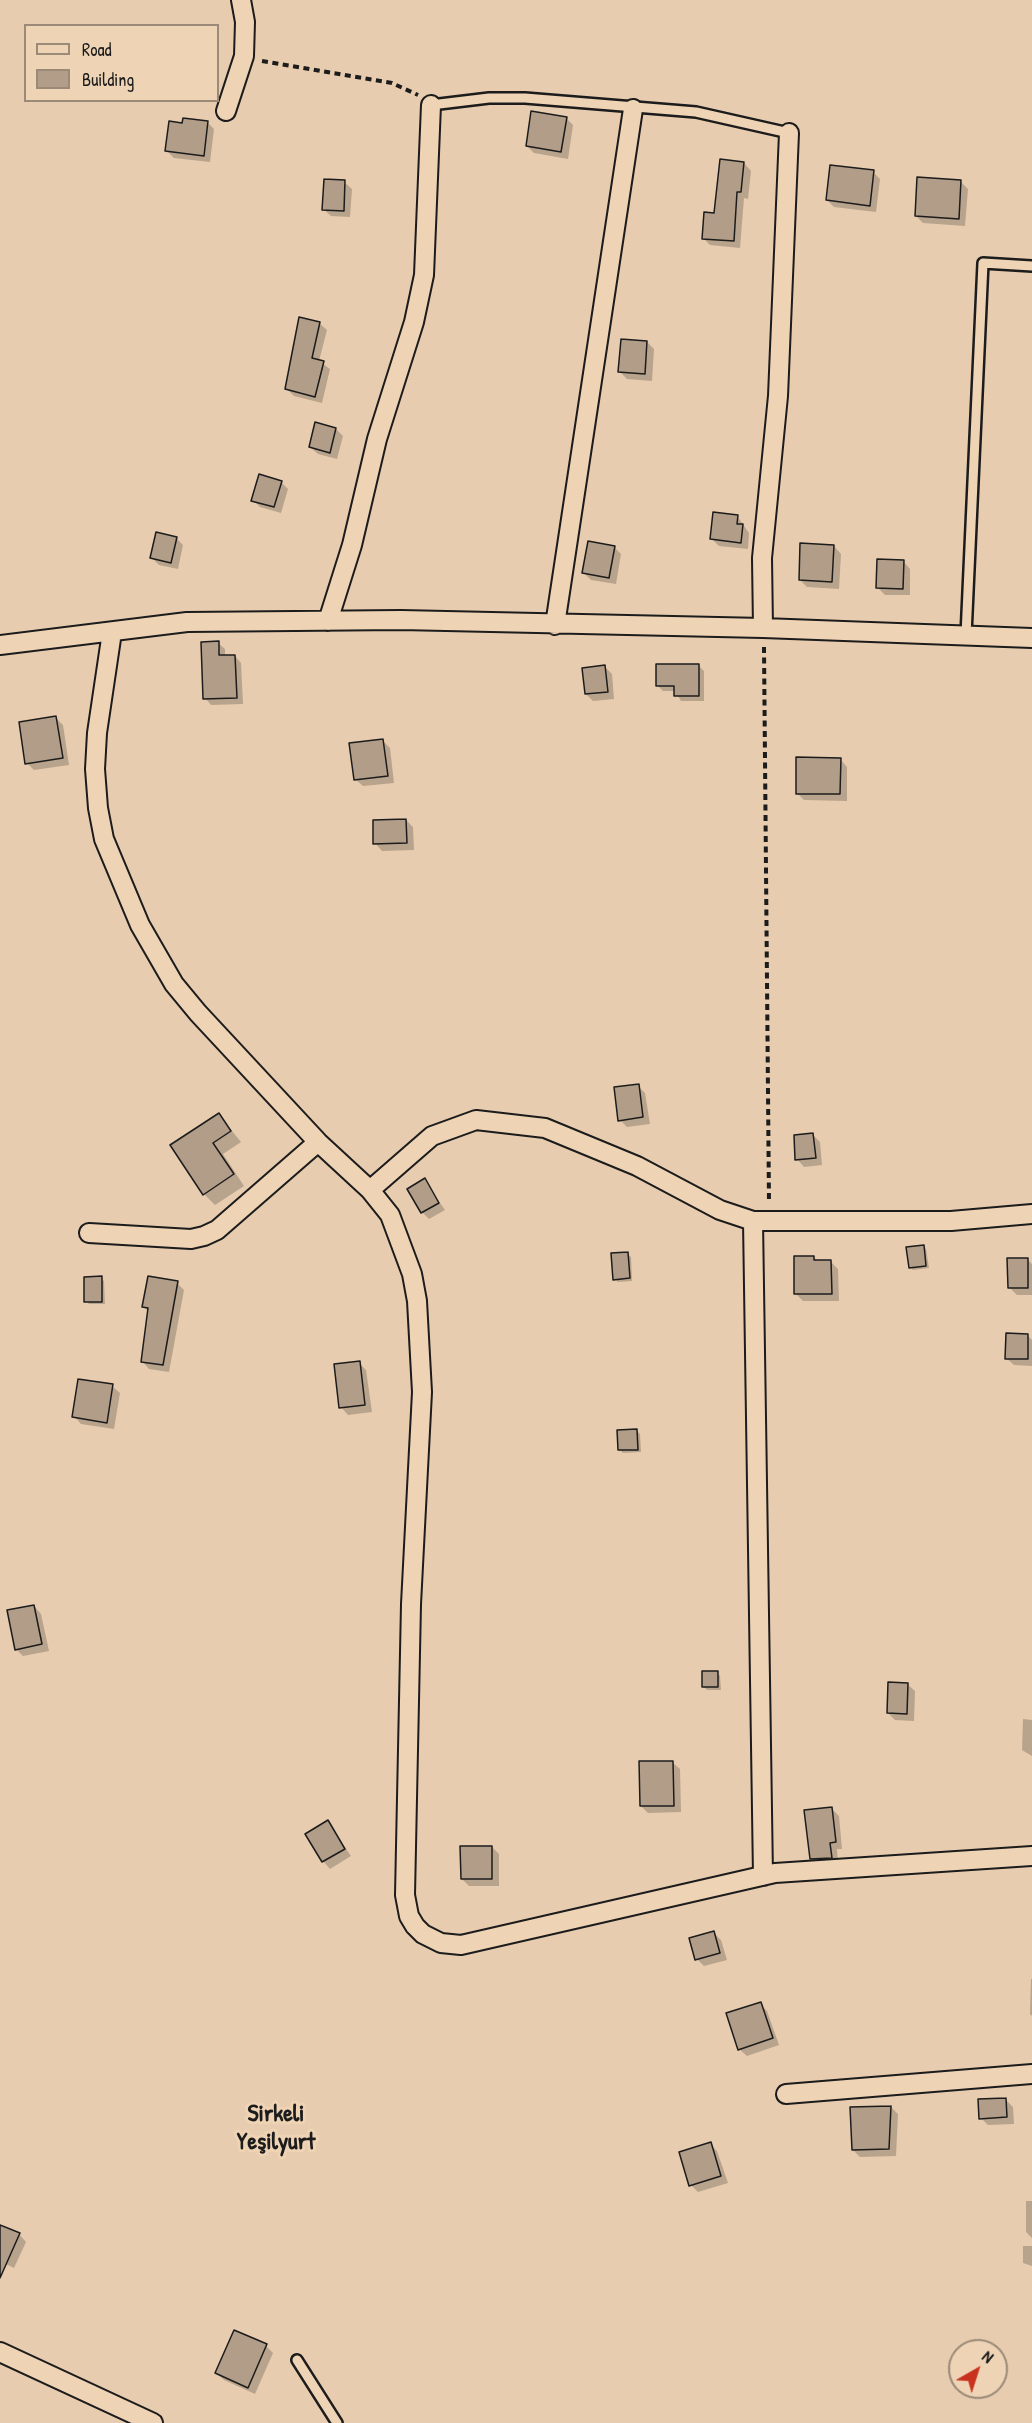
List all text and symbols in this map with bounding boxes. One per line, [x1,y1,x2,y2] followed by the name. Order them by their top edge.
[24,24,219,102] legend
[82,37,112,62] text: Road
[82,67,134,92] text: Building
[237,2101,315,2157] district label: Sirkeli Yeşilyurt
[948,2339,1008,2399] north arrow
[978,2345,998,2368] text: N

